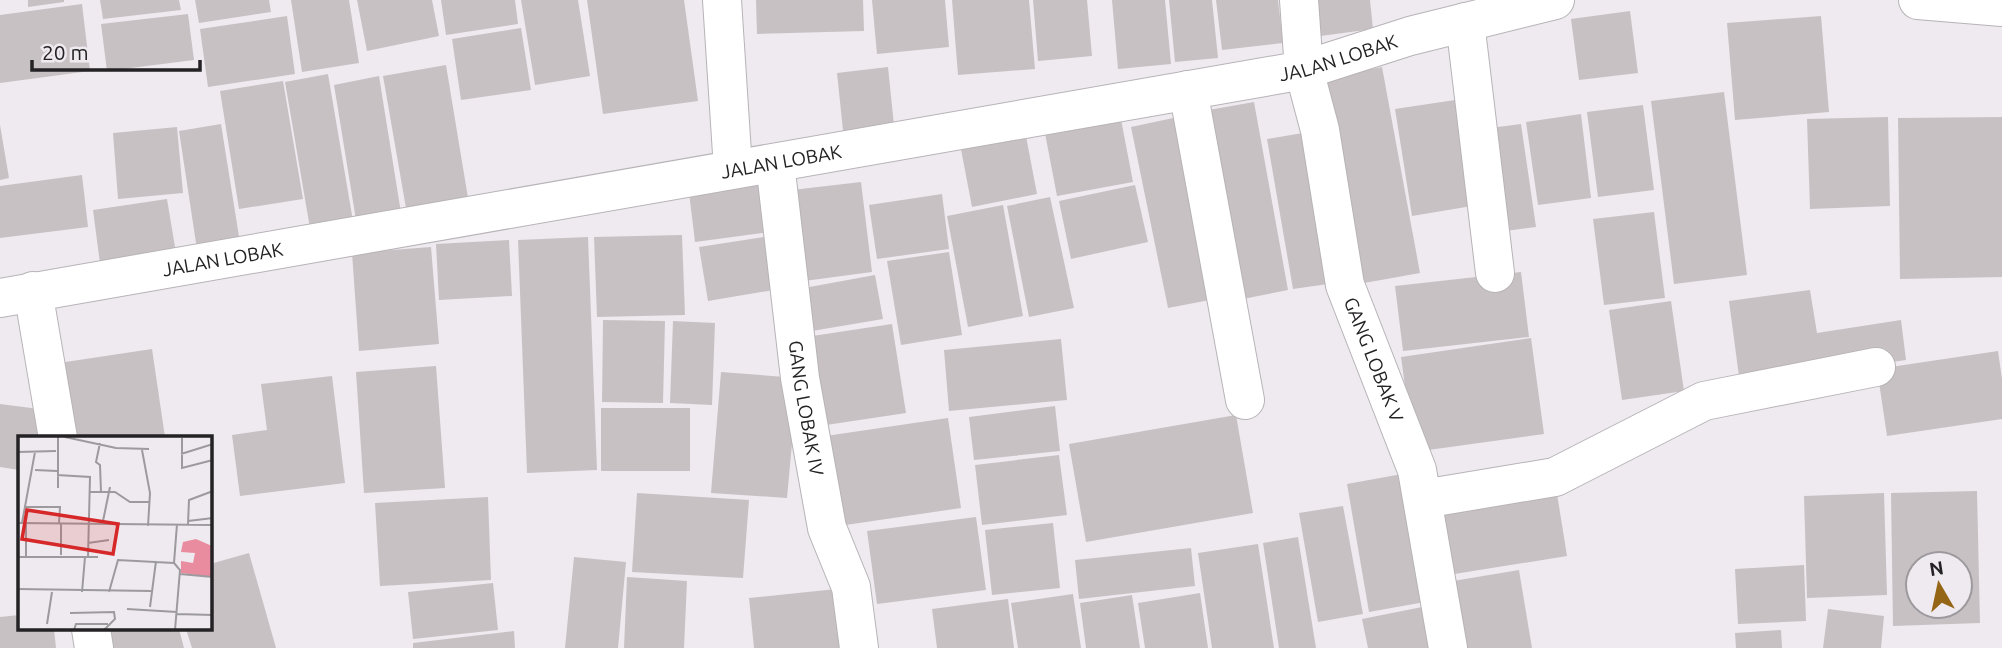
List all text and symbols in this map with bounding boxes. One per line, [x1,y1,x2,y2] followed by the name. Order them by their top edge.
[32,28,200,72] scale bar
[1278,30,1400,85] street label: JALAN LOBAK
[42,40,89,64] text: 20 m
[719,140,844,183] street label: JALAN LOBAK
[161,238,285,280] street label: JALAN LOBAK
[1340,294,1408,425] street label: GANG LOBAK V
[785,339,828,477] street label: GANG LOBAK IV
[18,436,212,630] inset map
[1904,550,1974,620] north arrow
[1928,556,1945,580] text: N

